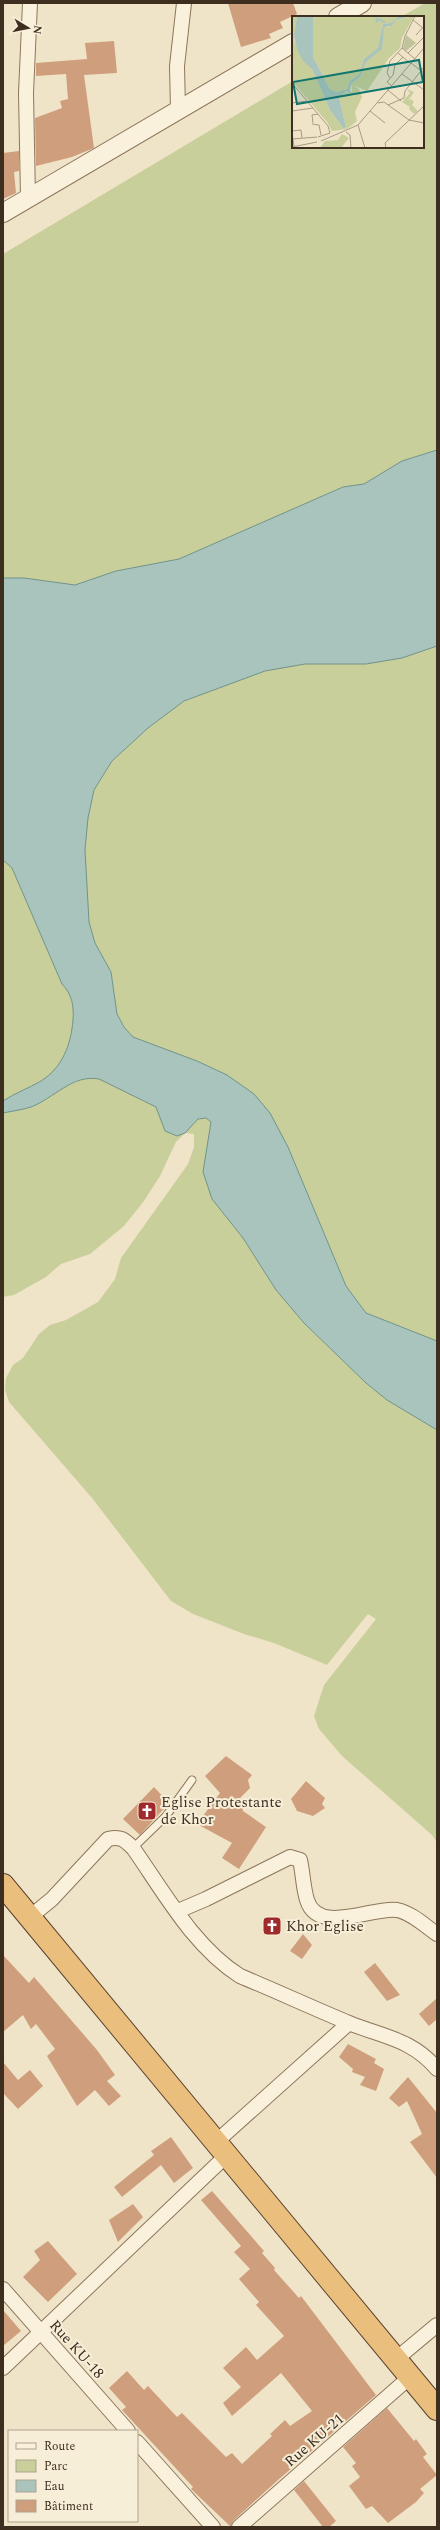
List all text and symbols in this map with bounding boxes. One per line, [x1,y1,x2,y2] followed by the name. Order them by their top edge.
[8,8,48,48] north arrow
[292,16,424,148] inset map
[28,24,47,36] text: N
[161,1791,282,1831] place label: Eglise Protestante de Khor
[136,1800,158,1822] church icon: Eglise Protestante de Khor
[261,1915,283,1937] church icon: Khor Eglise
[286,1915,364,1938] place label: Khor Eglise
[44,2315,109,2384] street label: Rue KU-18
[280,2408,349,2473] street label: Rue KU-21
[8,2430,138,2522] legend
[44,2437,75,2456] text: Route
[44,2457,68,2476] text: Parc
[44,2477,65,2496] text: Eau
[44,2497,93,2516] text: Bâtiment

